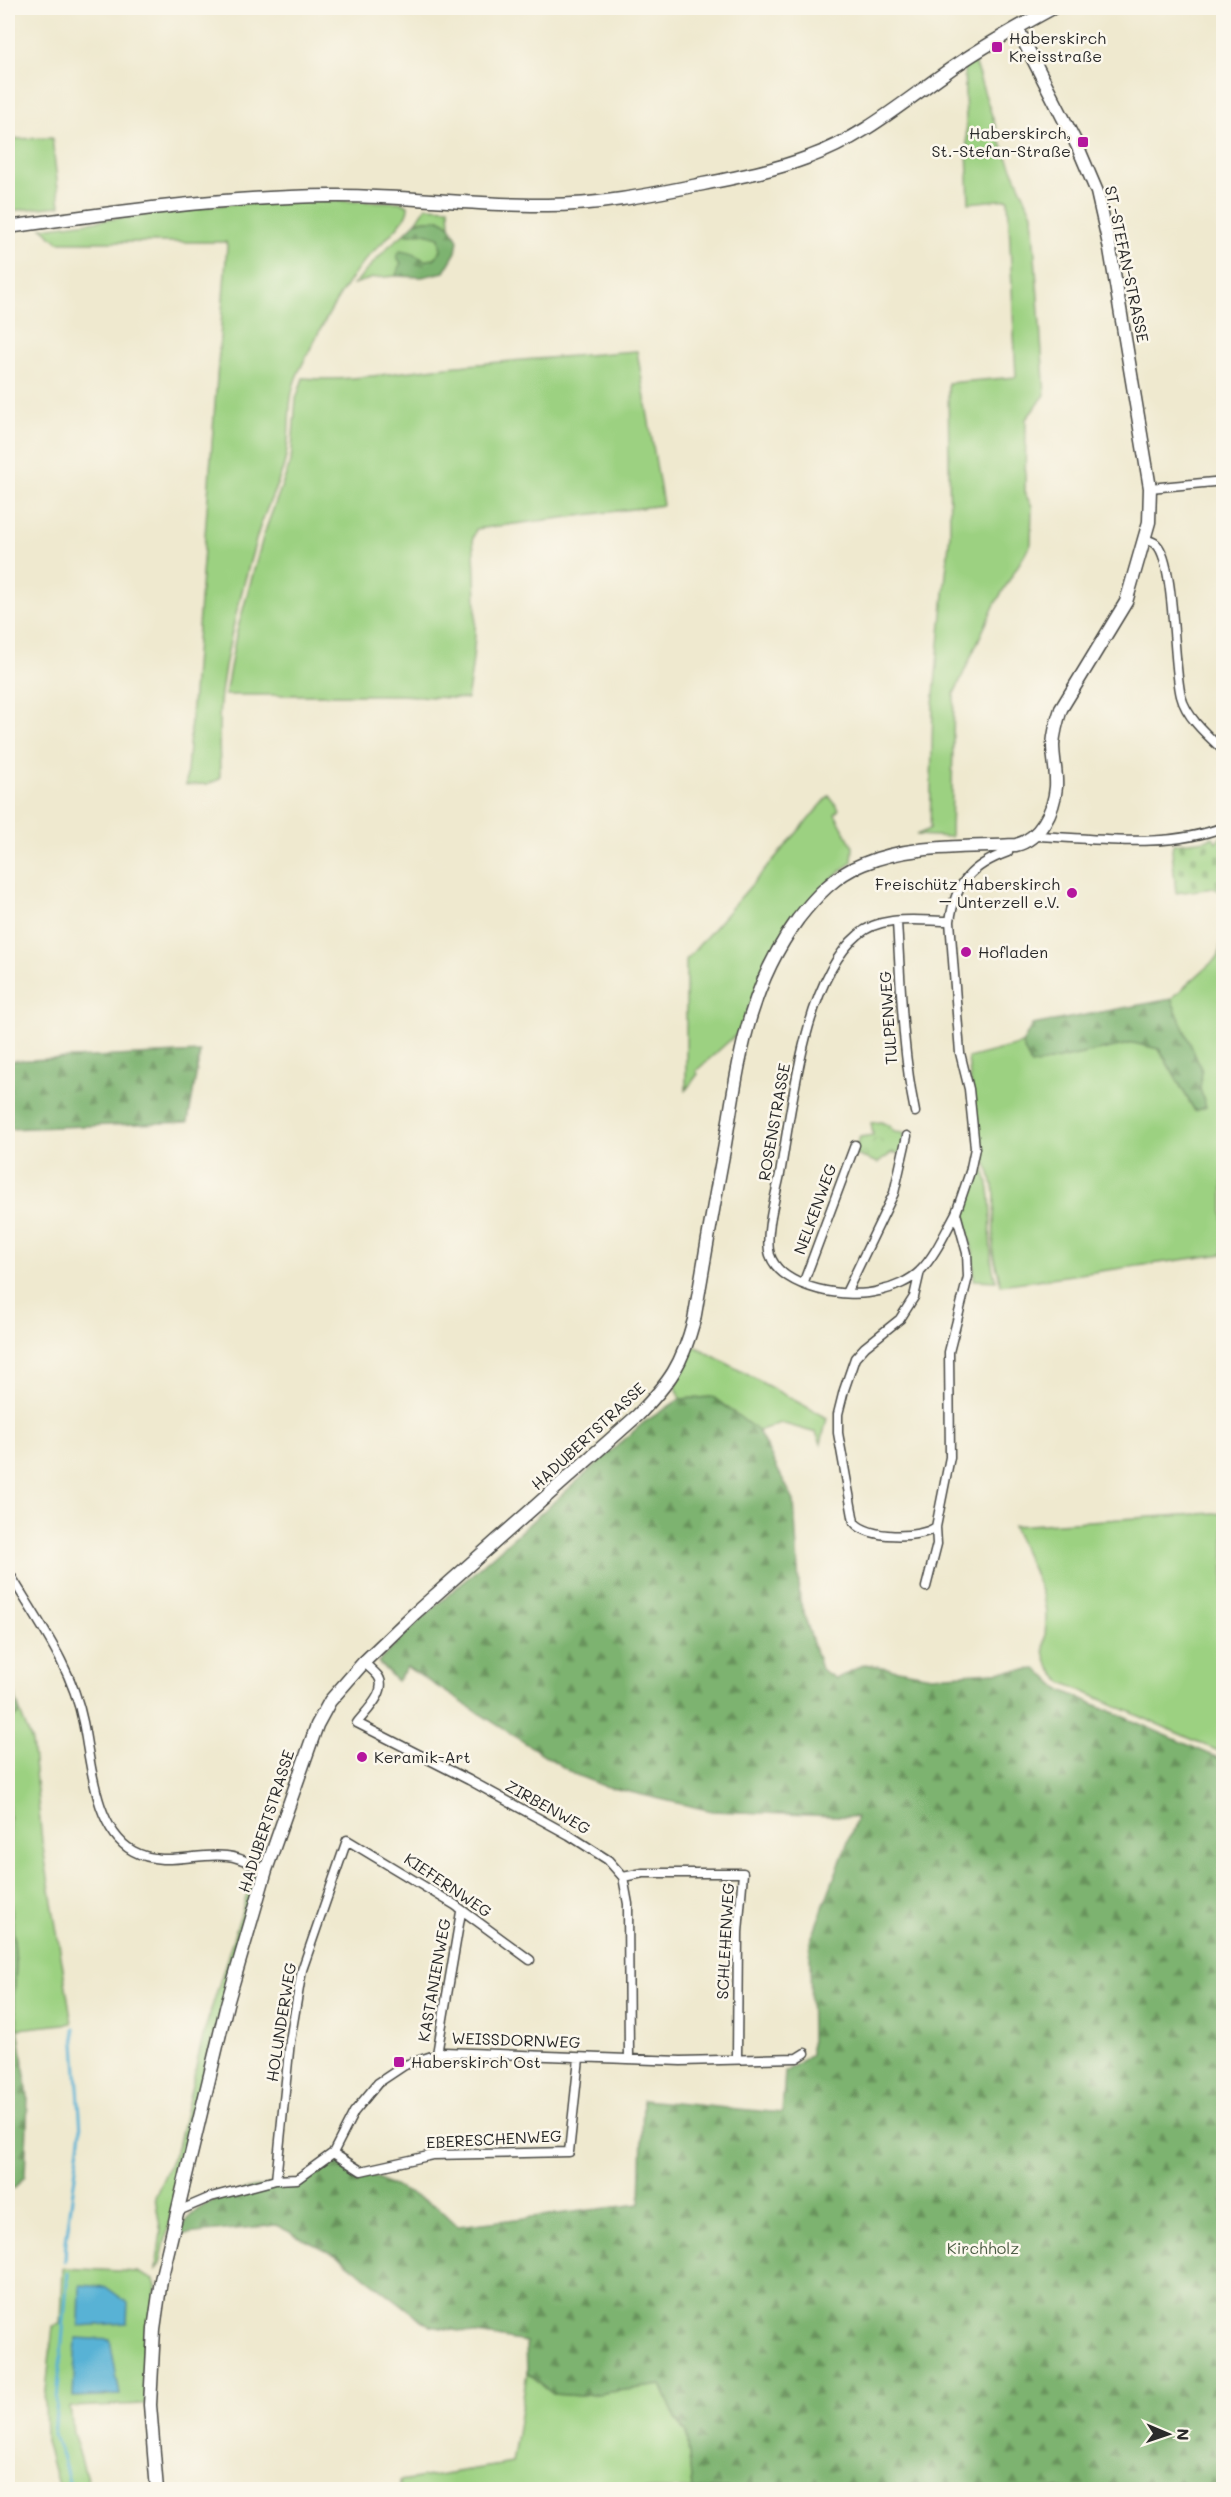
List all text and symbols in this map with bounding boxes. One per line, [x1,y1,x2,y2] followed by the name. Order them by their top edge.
[1009,27,1106,66] place label: Haberskirch Kreisstraße
[990,40,1004,54] marker: Haberskirch Kreisstraße
[932,122,1071,161] place label: Haberskirch, St.-Stefan-Straße
[1076,135,1090,149] marker: Haberskirch, St.-Stefan-Straße
[1101,184,1154,344] street label: ST.-STEFAN-STRASSE
[875,873,1060,912] place label: Freischütz Haberskirch – Unterzell e.V.
[1065,886,1079,900] marker: Freischütz Haberskirch – Unterzell e.V.
[978,941,1048,962] place label: Hofladen
[959,945,973,959] marker: Hofladen
[874,970,901,1066] street label: TULPENWEG
[753,1061,794,1183] street label: ROSENSTRASSE
[788,1160,841,1257] street label: NELKENWEG
[526,1377,649,1494] street label: HADUBERTSTRASSE
[374,1746,471,1767] place label: Keramik-Art
[233,1747,299,1895] street label: HADUBERTSTRASSE
[355,1750,369,1764] marker: Keramik-Art
[502,1775,595,1839] street label: ZIRBENWEG
[400,1848,496,1922] street label: KIEFERNWEG
[711,1882,738,2000] street label: SCHLEHENWEG
[412,1917,455,2043] street label: KASTANIENWEG
[261,1961,300,2083] street label: HOLUNDERWEG
[451,2027,581,2052] street label: WEISSDORNWEG
[411,2051,541,2072] place label: Haberskirch Ost
[392,2055,406,2069] marker: Haberskirch Ost
[426,2124,562,2153] street label: EBERESCHENWEG
[947,2237,1019,2258] park label: Kirchholz
[1138,2404,1198,2464] north arrow
[1173,2428,1194,2441] text: N

